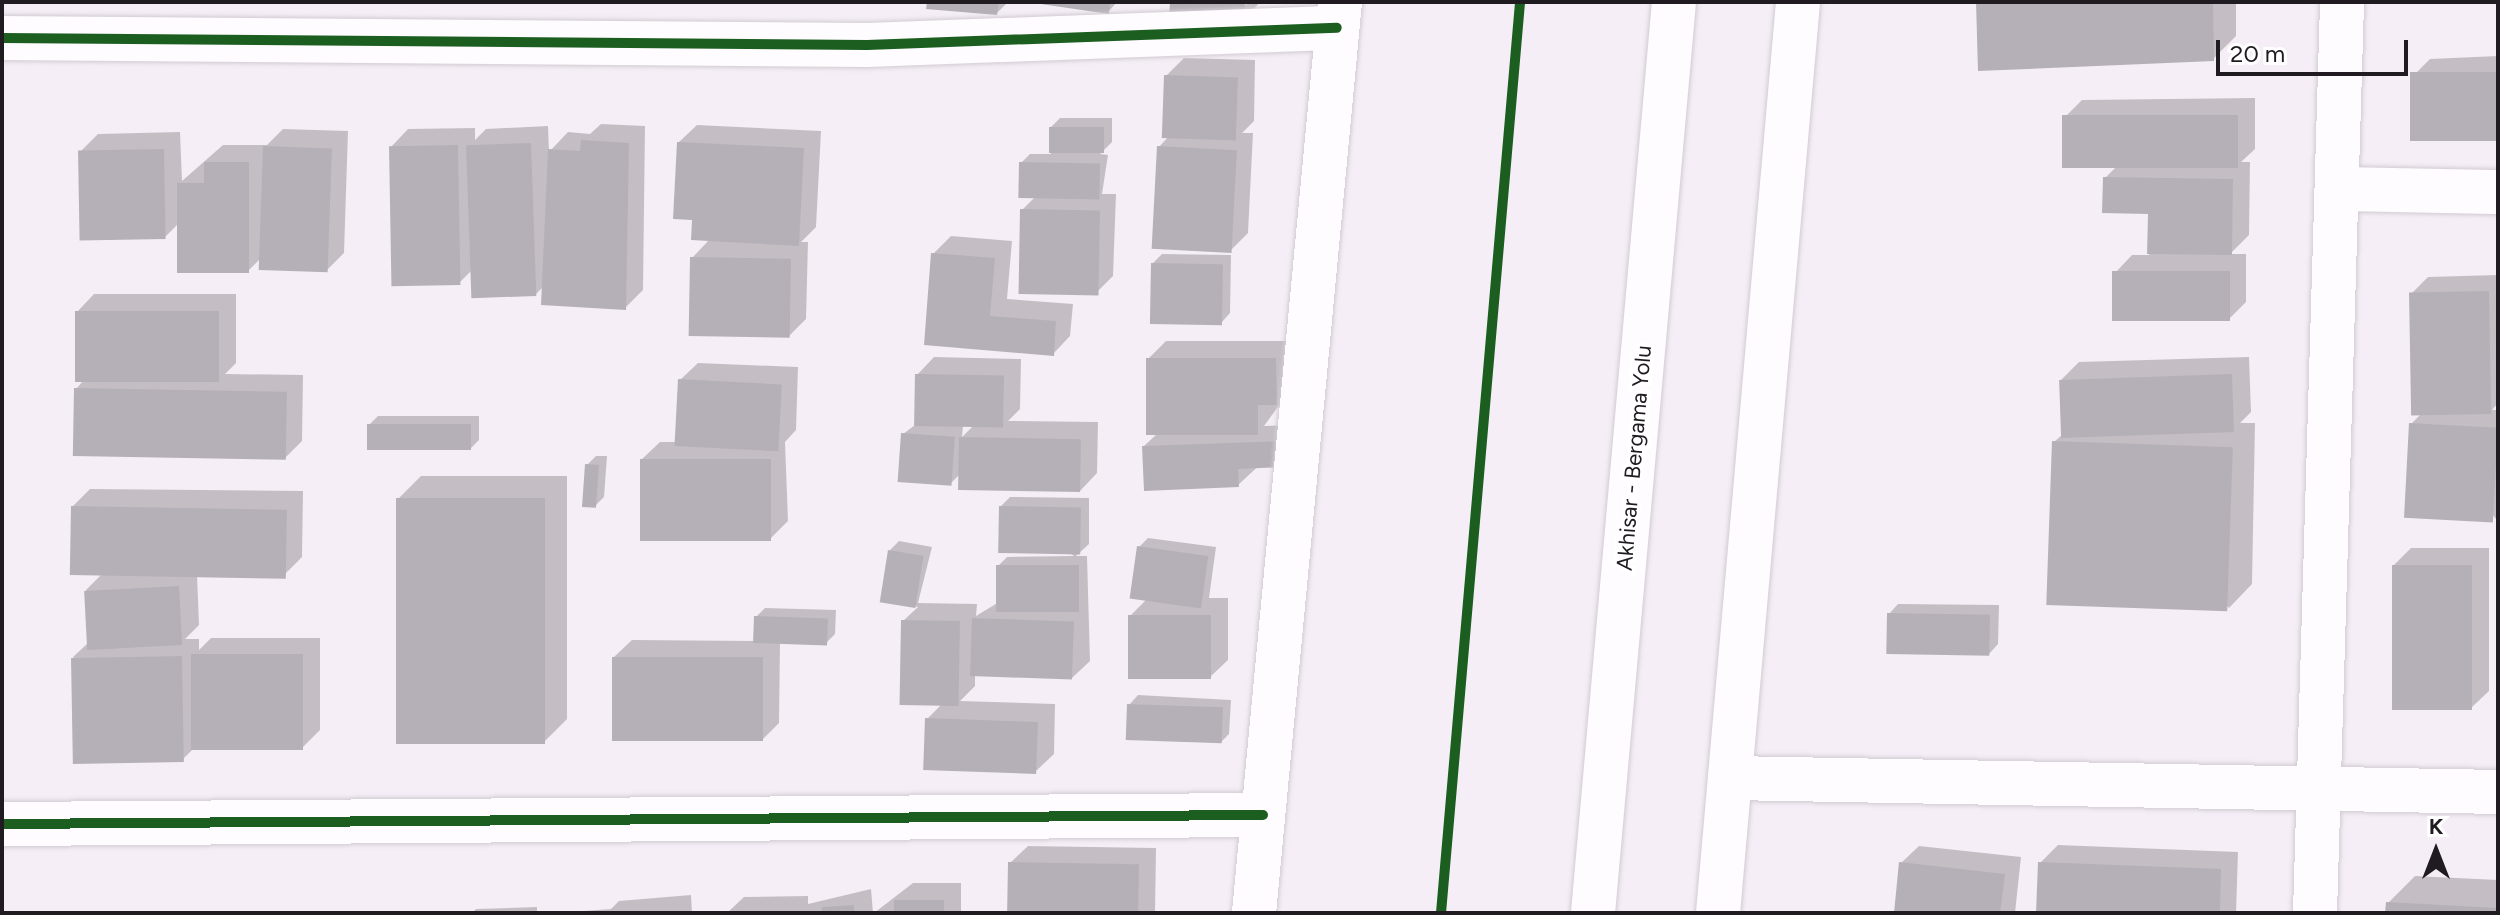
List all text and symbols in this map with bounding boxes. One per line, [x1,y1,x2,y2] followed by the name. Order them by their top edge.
[2220,24,2412,74] scale bar
[2230,39,2285,68] text: 20 m
[1611,344,1657,572] street label: Akhisar - Bergama Yolu
[2396,811,2476,891] north arrow
[2429,813,2443,840] text: K

